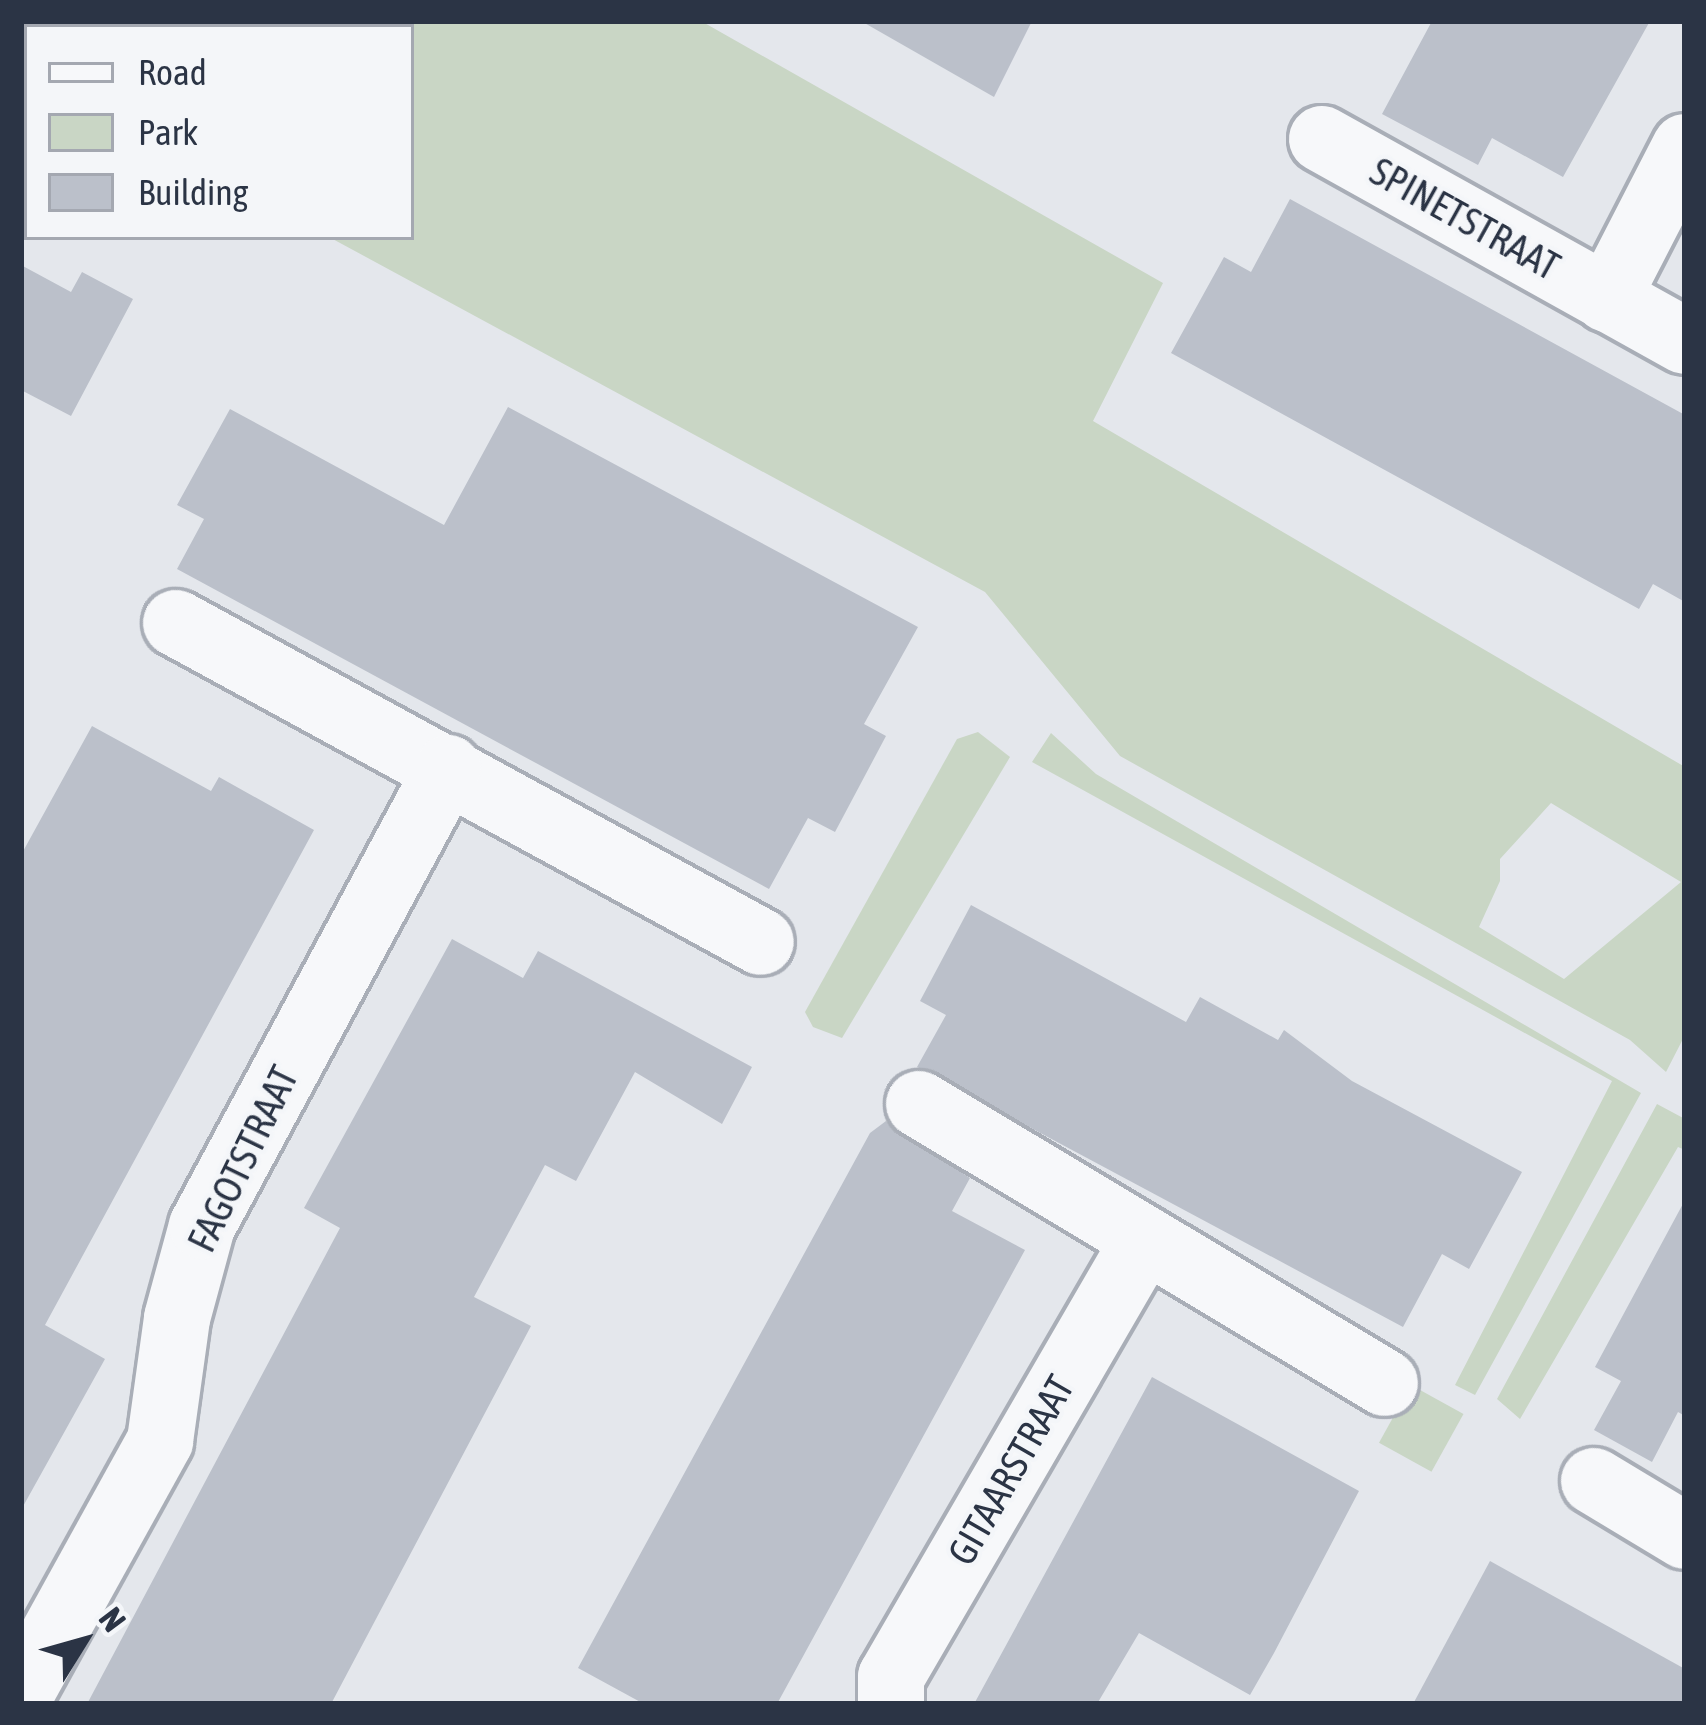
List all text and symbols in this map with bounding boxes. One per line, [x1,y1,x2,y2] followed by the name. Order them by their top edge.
[24,24,414,240] legend
[138,51,207,93] text: Road
[138,111,198,153] text: Park
[1362,148,1568,290] street label: SPINETSTRAAT
[138,171,248,213] text: Building
[178,1059,308,1259] street label: FAGOTSTRAAT
[938,1367,1084,1573] street label: GITAARSTRAAT
[24,1581,144,1701] north arrow
[92,1600,134,1639] text: N

